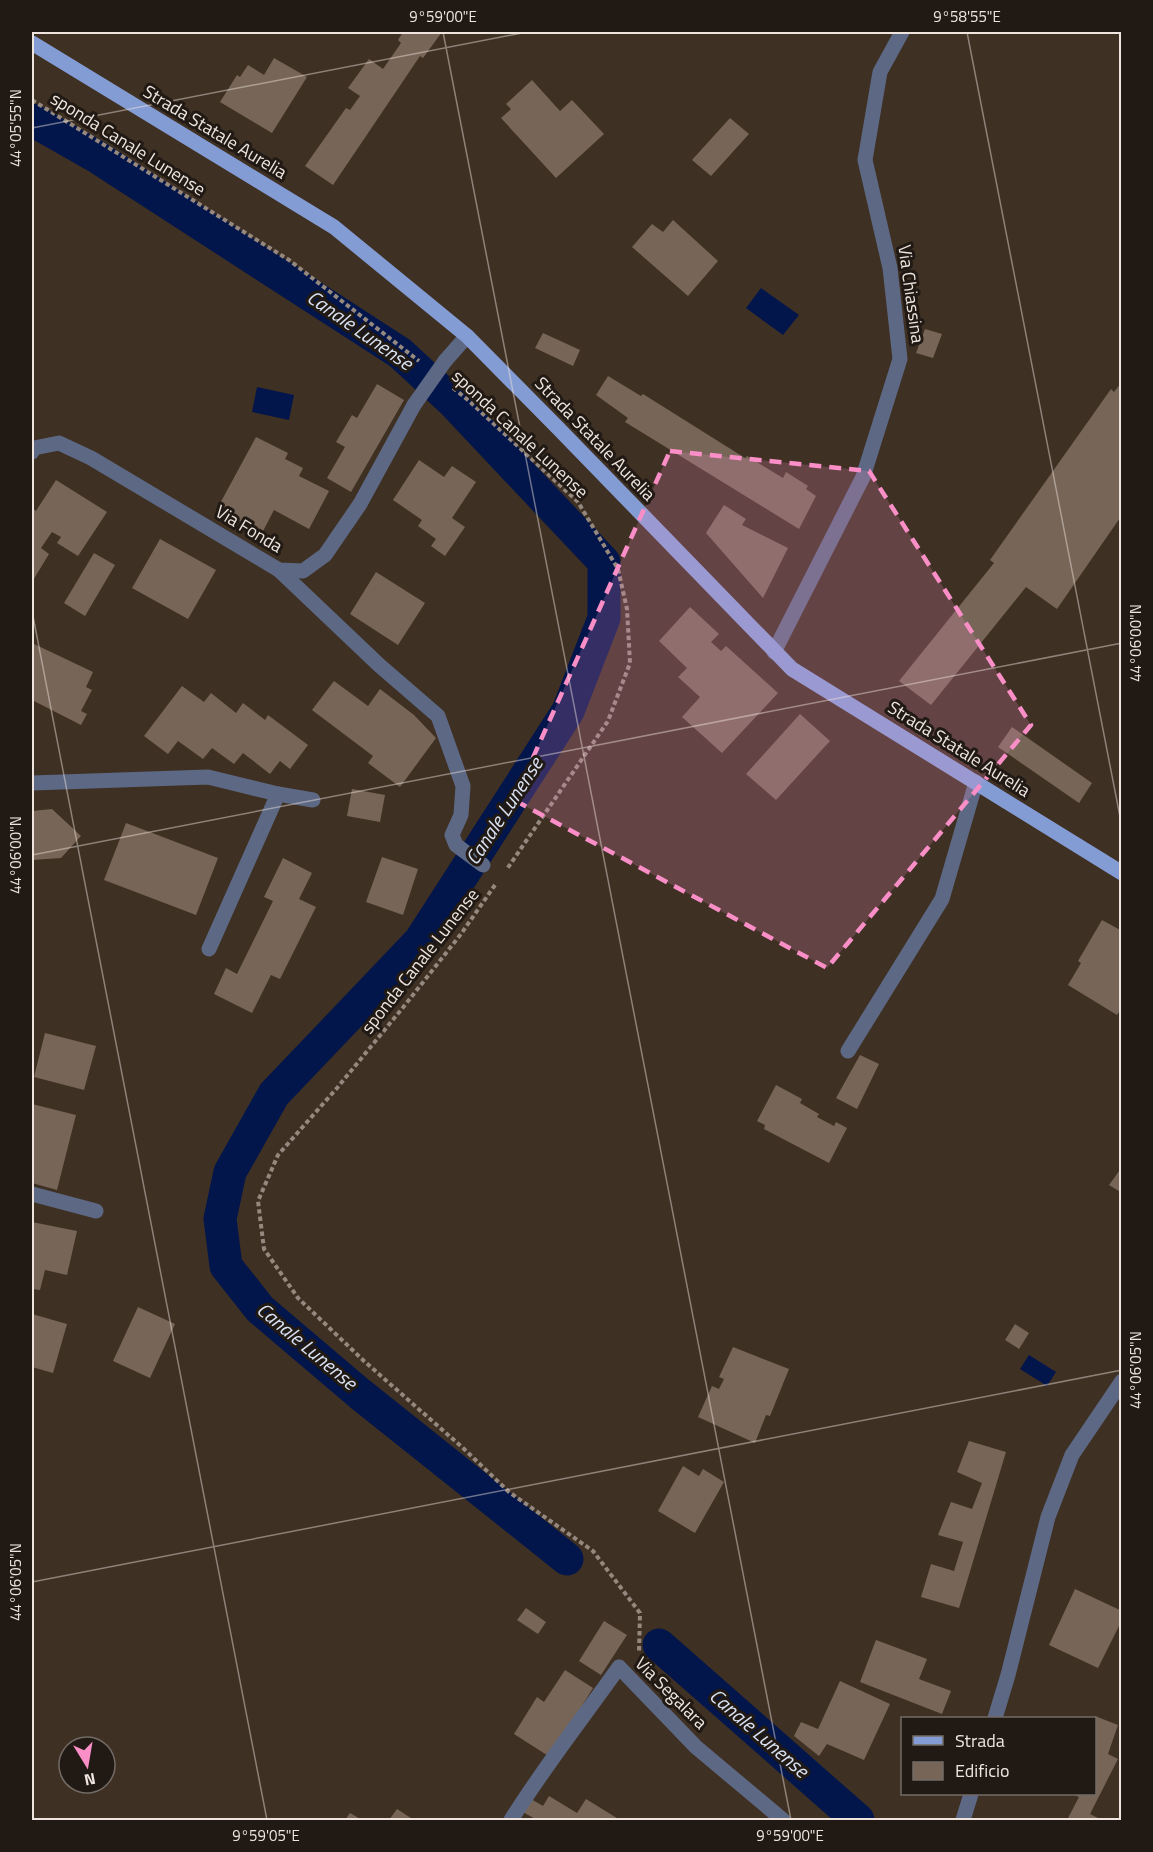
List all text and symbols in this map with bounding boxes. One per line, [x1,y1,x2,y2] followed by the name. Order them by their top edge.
[409,5,477,28] text: 9°59'00"E
[933,5,1001,28] text: 9°58'55"E
[138,78,292,185] street label: Strada Statale Aurelia
[46,85,211,202] street label: sponda Canale Lunense
[4,89,27,167] text: 44°05'55"N
[891,243,932,345] street label: Via Chiassina
[301,282,421,379] water label: Canale Lunense
[446,363,595,504] street label: sponda Canale Lunense
[529,370,662,507] street label: Strada Statale Aurelia
[210,498,288,559] street label: Via Fonda
[1124,604,1147,682] text: 44°06'00"N
[883,694,1036,803] street label: Strada Statale Aurelia
[457,749,551,871] water label: Canale Lunense
[4,816,27,894] text: 44°06'00"N
[354,882,485,1039] street label: sponda Canale Lunense
[250,1294,366,1398] water label: Canale Lunense
[1124,1331,1147,1409] text: 44°06'05"N
[4,1543,27,1621] text: 44°06'05"N
[629,1650,714,1735] street label: Via Segalara
[703,1681,817,1786] water label: Canale Lunense
[901,1717,1096,1795] legend
[955,1727,1005,1754] text: Strada
[57,1735,117,1795] north arrow
[955,1757,1009,1784] text: Edificio
[82,1767,98,1793] text: N
[232,1824,300,1847] text: 9°59'05"E
[756,1824,824,1847] text: 9°59'00"E

